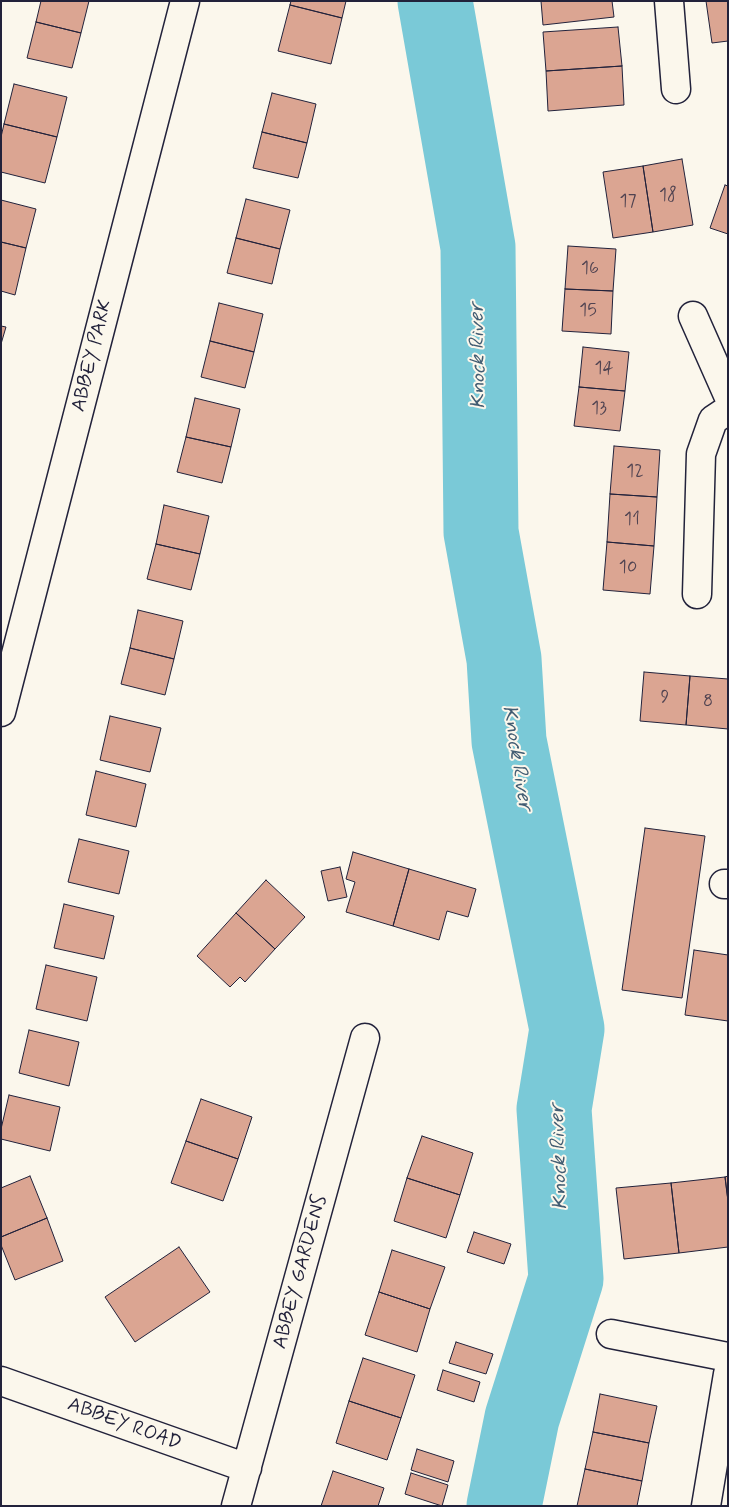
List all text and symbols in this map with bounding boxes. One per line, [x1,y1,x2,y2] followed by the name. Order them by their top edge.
[659,185,677,207] house number: 18
[619,191,637,213] house number: 17
[581,258,599,280] house number: 16
[67,297,119,415] street label: ABBEY PARK
[579,300,597,322] house number: 15
[465,303,493,409] water label: Knock River
[595,358,613,380] house number: 14
[591,398,607,420] house number: 13
[626,461,644,483] house number: 12
[624,509,640,531] house number: 11
[619,557,637,579] house number: 10
[661,687,669,709] house number: 9
[703,691,713,713] house number: 8
[495,704,537,812] water label: Knock River
[546,1104,574,1210] water label: Knock River
[269,1192,333,1352] street label: ABBEY GARDENS
[64,1393,184,1457] street label: ABBEY ROAD

